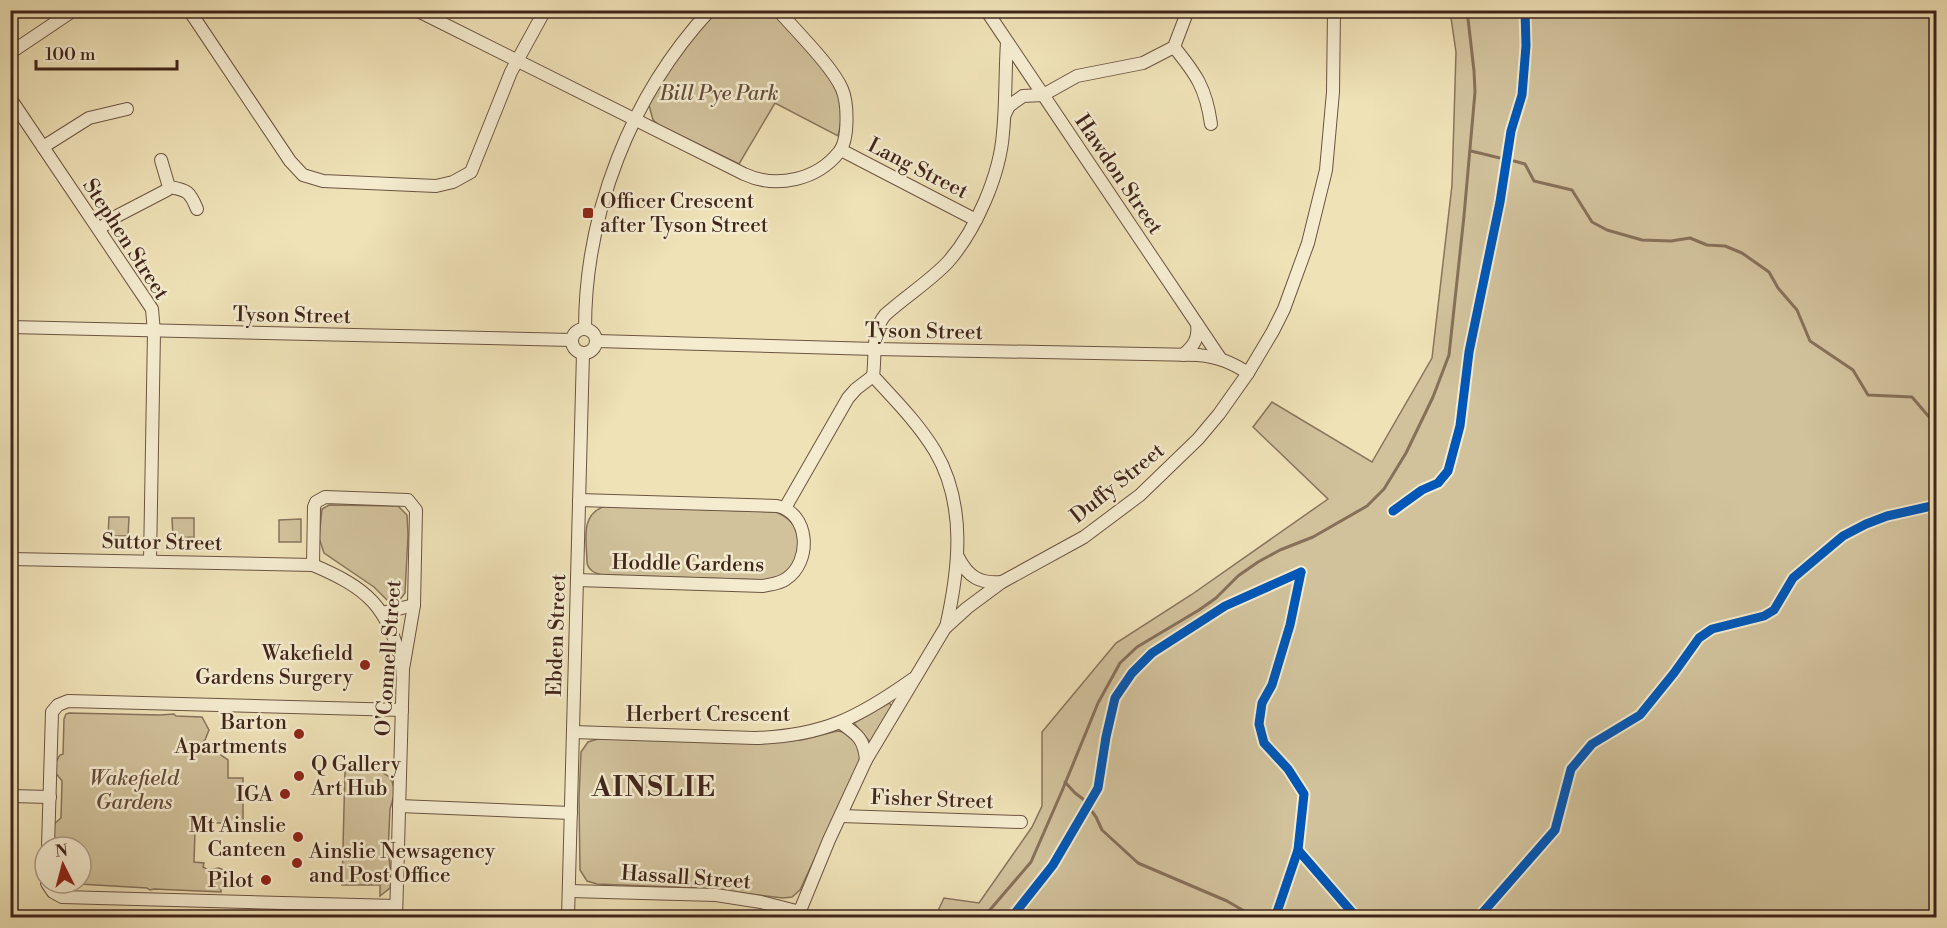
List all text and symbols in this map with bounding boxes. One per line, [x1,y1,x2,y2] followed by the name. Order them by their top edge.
[36,33,177,71] scale bar
[45,43,96,66] text: 100 m
[658,81,779,107] park label: Bill Pye Park
[1068,110,1168,240] street label: Hawdon Street
[863,132,973,206] street label: Lang Street
[76,174,174,305] street label: Stephen Street
[600,189,769,239] place label: Officer Crescent after Tyson Street
[581,206,595,220] marker: Officer Crescent after Tyson Street
[233,302,352,330] street label: Tyson Street
[865,318,984,346] street label: Tyson Street
[1065,438,1170,530] street label: Duffy Street
[101,529,223,557] street label: Suttor Street
[611,550,765,578] street label: Hoddle Gardens
[542,573,572,697] street label: Ebden Street
[371,578,407,737] street label: O'Connell Street
[195,641,354,691] place label: Wakefield Gardens Surgery
[358,658,372,672] marker: Wakefield Gardens Surgery
[626,702,791,728] street label: Herbert Crescent
[174,710,287,760] place label: Barton Apartments
[292,727,306,741] marker: Barton Apartments
[310,752,402,802] place label: Q Gallery Art Hub
[89,766,180,816] park label: Wakefield Gardens
[292,769,306,783] marker: Q Gallery Art Hub
[591,771,716,805] district label: AINSLIE
[236,782,274,808] place label: IGA
[870,785,995,815] street label: Fisher Street
[278,787,292,801] marker: IGA
[189,813,286,863] place label: Mt Ainslie Canteen
[291,830,305,844] marker: Mt Ainslie Canteen
[33,835,93,895] north arrow
[308,839,496,889] place label: Ainslie Newsagency and Post Office
[54,840,69,862] text: N
[290,856,304,870] marker: Ainslie Newsagency and Post Office
[620,860,752,896] street label: Hassall Street
[207,868,255,894] place label: Pilot
[259,873,273,887] marker: Pilot

